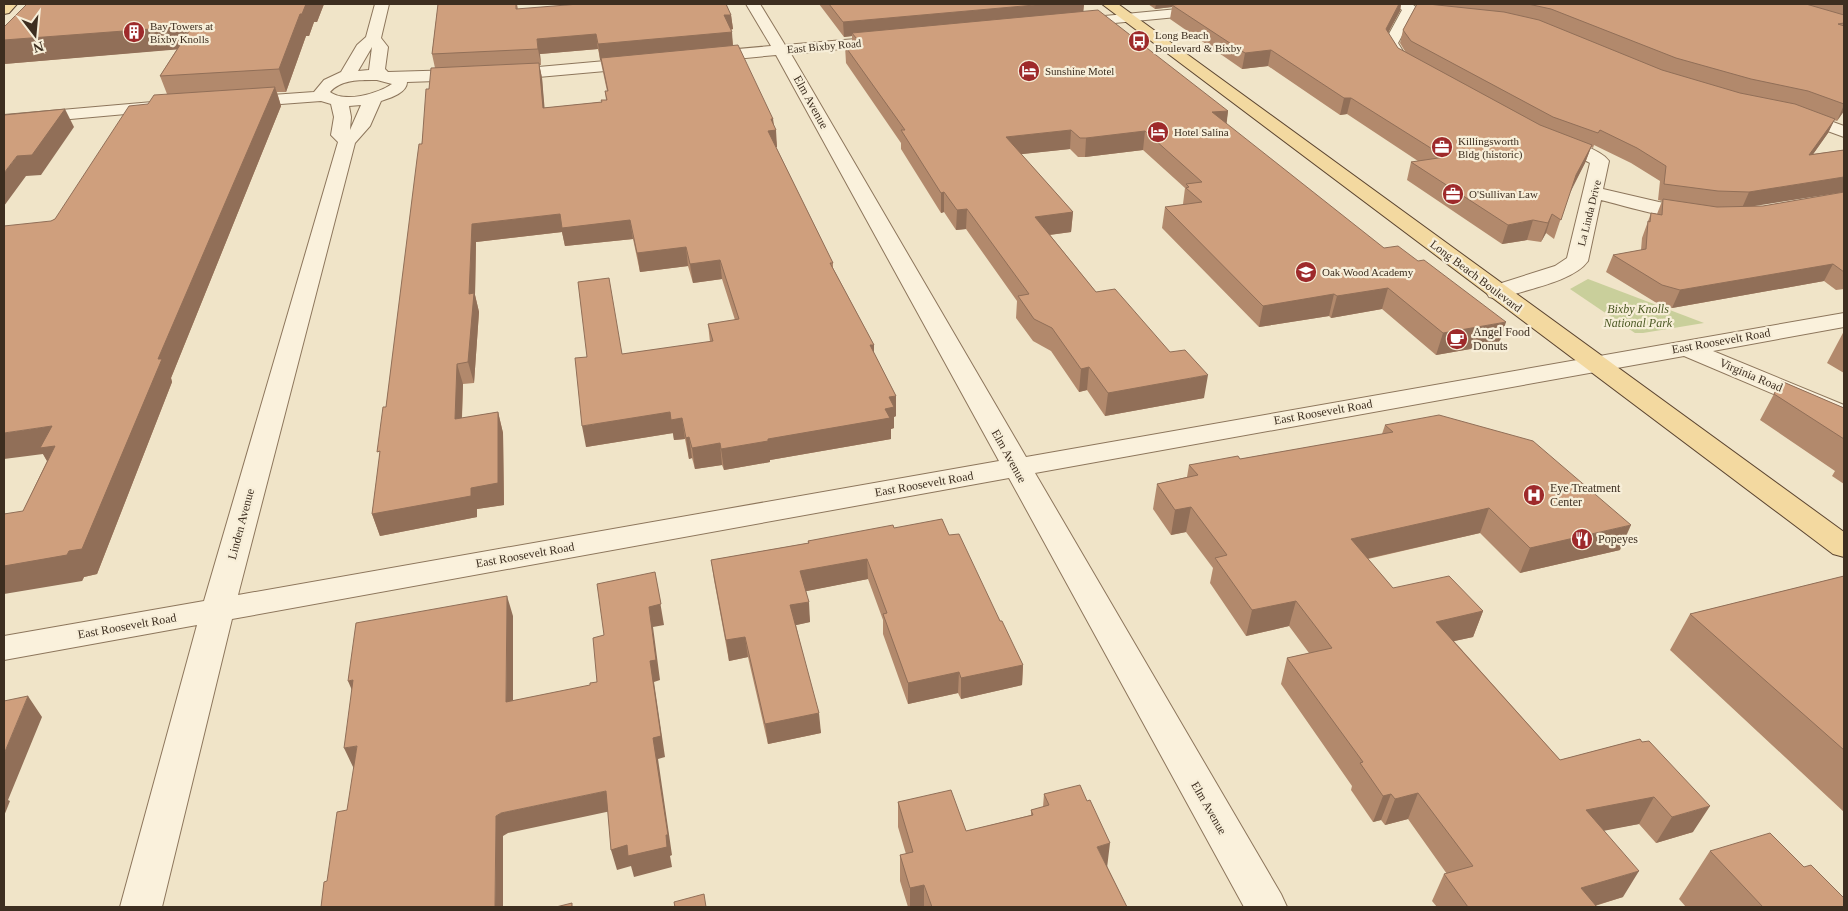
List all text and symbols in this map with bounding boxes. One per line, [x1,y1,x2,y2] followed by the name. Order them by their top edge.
[10,10,60,60] north arrow
[122,20,146,44] building icon: Bay Towers at Bixby Knolls
[150,20,213,45] place label: Bay Towers at Bixby Knolls
[1127,29,1151,53] bus stop icon: Long Beach Boulevard & Bixby
[1155,29,1242,54] place label: Long Beach Boulevard & Bixby
[786,37,862,55] street label: East Bixby Road
[32,38,45,56] text: N
[1017,59,1041,83] hotel icon: Sunshine Motel
[1045,65,1114,77] place label: Sunshine Motel
[791,73,831,131] street label: Elm Avenue
[1146,120,1170,144] hotel icon: Hotel Salina
[1174,126,1229,138] place label: Hotel Salina
[1430,135,1454,159] office icon: Killingsworth Bldg (historic)
[1458,135,1523,161] place label: Killingsworth Bldg (historic)
[1575,179,1603,247] street label: La Linda Drive
[1441,182,1465,206] office icon: O'Sullivan Law
[1469,188,1538,200] place label: O'Sullivan Law
[1427,237,1525,315] street label: Long Beach Boulevard
[1294,260,1318,284] school or university icon: Oak Wood Academy
[1322,266,1414,278] place label: Oak Wood Academy
[1603,302,1673,330] park label: Bixby Knolls National Park
[1473,325,1530,353] place label: Angel Food Donuts
[1671,325,1771,357] street label: East Roosevelt Road
[1445,327,1469,351] cafe icon: Angel Food Donuts
[1717,355,1785,395] street label: Virginia Road
[1273,396,1373,428] street label: East Roosevelt Road
[989,427,1029,485] street label: Elm Avenue
[874,468,974,500] street label: East Roosevelt Road
[1550,481,1621,509] place label: Eye Treatment Center
[1522,483,1546,507] hospital icon: Eye Treatment Center
[225,487,257,561] street label: Linden Avenue
[1570,527,1594,551] restaurant icon: Popeyes
[1598,532,1638,546] place label: Popeyes
[475,539,575,571] street label: East Roosevelt Road
[77,610,177,642] street label: East Roosevelt Road
[1188,779,1230,837] street label: Elm Avenue

